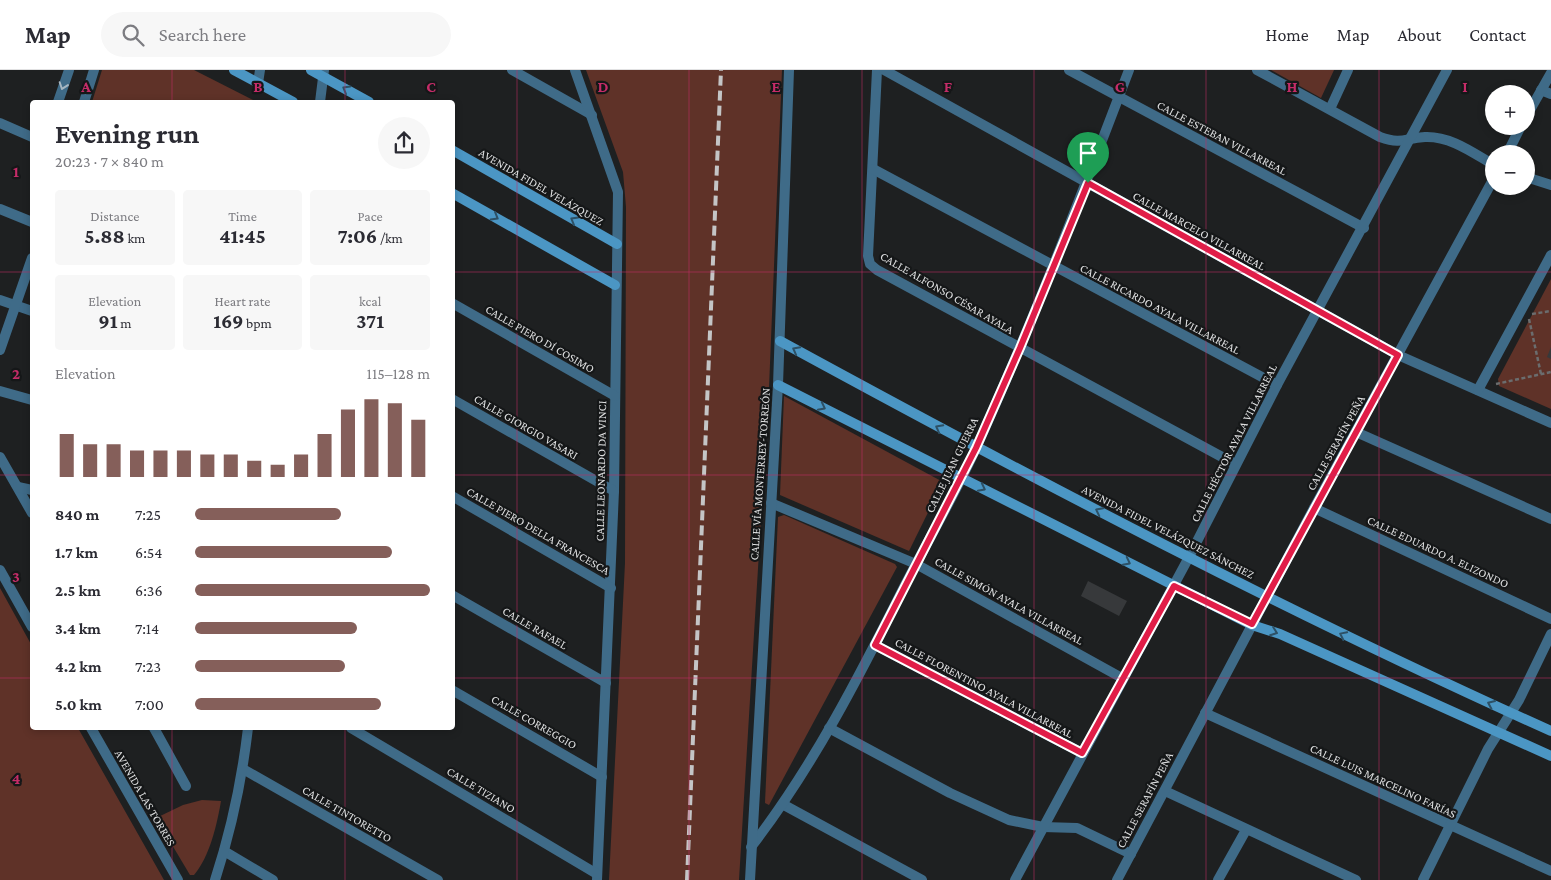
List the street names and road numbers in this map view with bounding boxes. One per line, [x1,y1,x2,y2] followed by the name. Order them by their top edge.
[1155,98,1289,178] street label: CALLE ESTEBAN VILLARREAL
[476,146,606,228] street label: AVENIDA FIDEL VELÁZQUEZ
[1130,189,1268,273] street label: CALLE MARCELO VILLARREAL
[878,249,1016,337] street label: CALLE ALFONSO CÉSAR AYALA
[1077,261,1243,357] street label: CALLE RICARDO AYALA VILLARREAL
[483,302,597,376] street label: CALLE PIERO DÍ COSIMO
[1188,362,1280,524] street label: CALLE HÉCTOR AYALA VILLARREAL
[747,387,773,561] street label: CALLE VÍA MONTERREY-TORREÓN
[472,392,581,463] street label: CALLE GIORGIO VASARI
[1304,393,1368,493] street label: CALLE SERAFÍN PEÑA
[593,400,609,541] street label: CALLE LEONARDO DA VINCI
[923,415,981,515] street label: CALLE JUAN GUERRA
[1079,482,1257,582] street label: AVENIDA FIDEL VELÁZQUEZ SÁNCHEZ
[464,484,612,578] street label: CALLE PIERO DELLA FRANCESCA
[1365,513,1511,591] street label: CALLE EDUARDO A. ELIZONDO
[932,554,1086,648] street label: CALLE SIMÓN AYALA VILLARREAL
[500,604,570,652] street label: CALLE RAFAEL
[893,635,1075,741] street label: CALLE FLORENTINO AYALA VILLARREAL
[489,692,579,752] street label: CALLE CORREGGIO
[1308,741,1459,821] street label: CALLE LUIS MARCELINO FARÍAS
[112,747,179,849] street label: AVENIDA LAS TORRES
[1114,749,1176,850] street label: CALLE SERAFÍN PEÑA
[444,764,518,816] street label: CALLE TIZIANO
[300,783,394,845] street label: CALLE TINTORETTO

